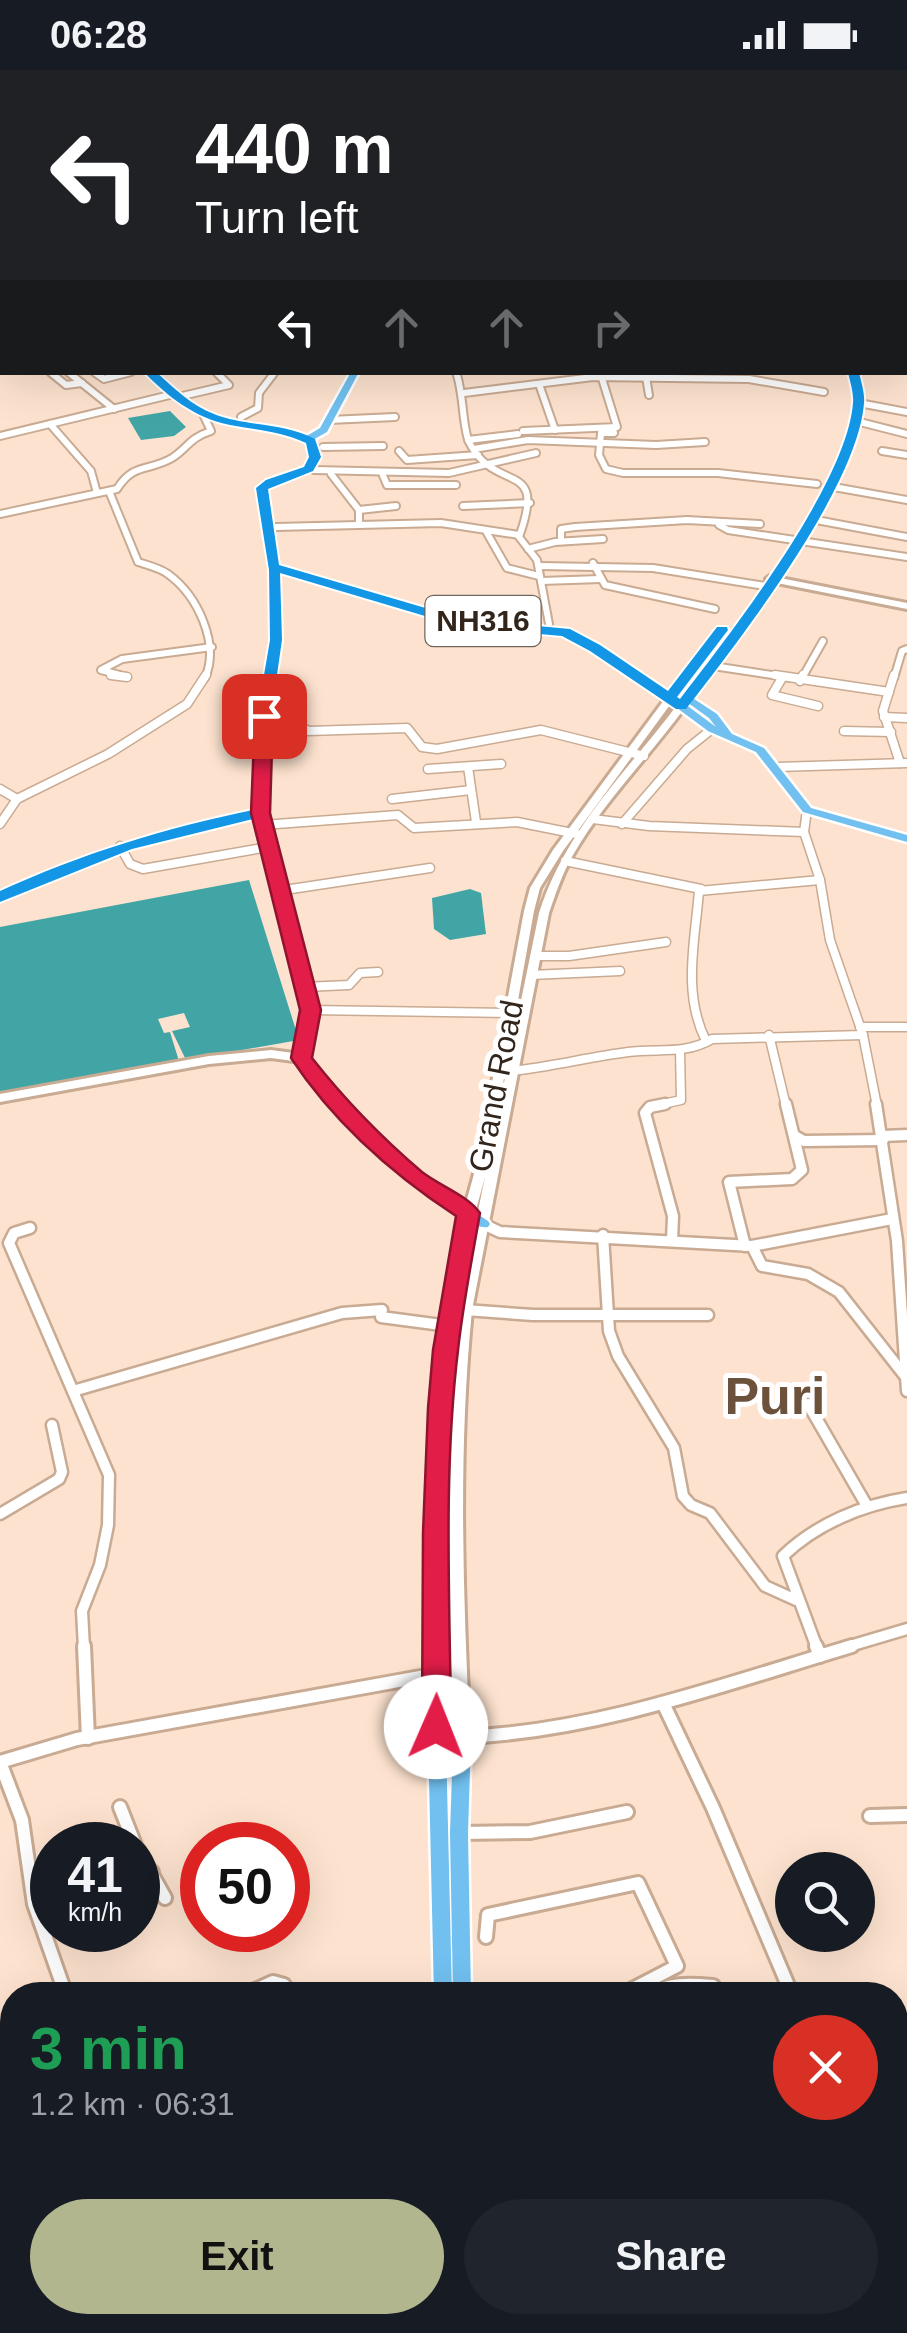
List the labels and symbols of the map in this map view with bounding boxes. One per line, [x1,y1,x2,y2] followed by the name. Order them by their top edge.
[426,596,540,646] road number: NH316
[222,674,307,759] pin
[462,997,530,1175] street label: Grand Road
[724,1367,826,1425] district label: Puri
[384,1675,488,1779] position arrow
[180,1822,310,1952] speed limit sign: 50

